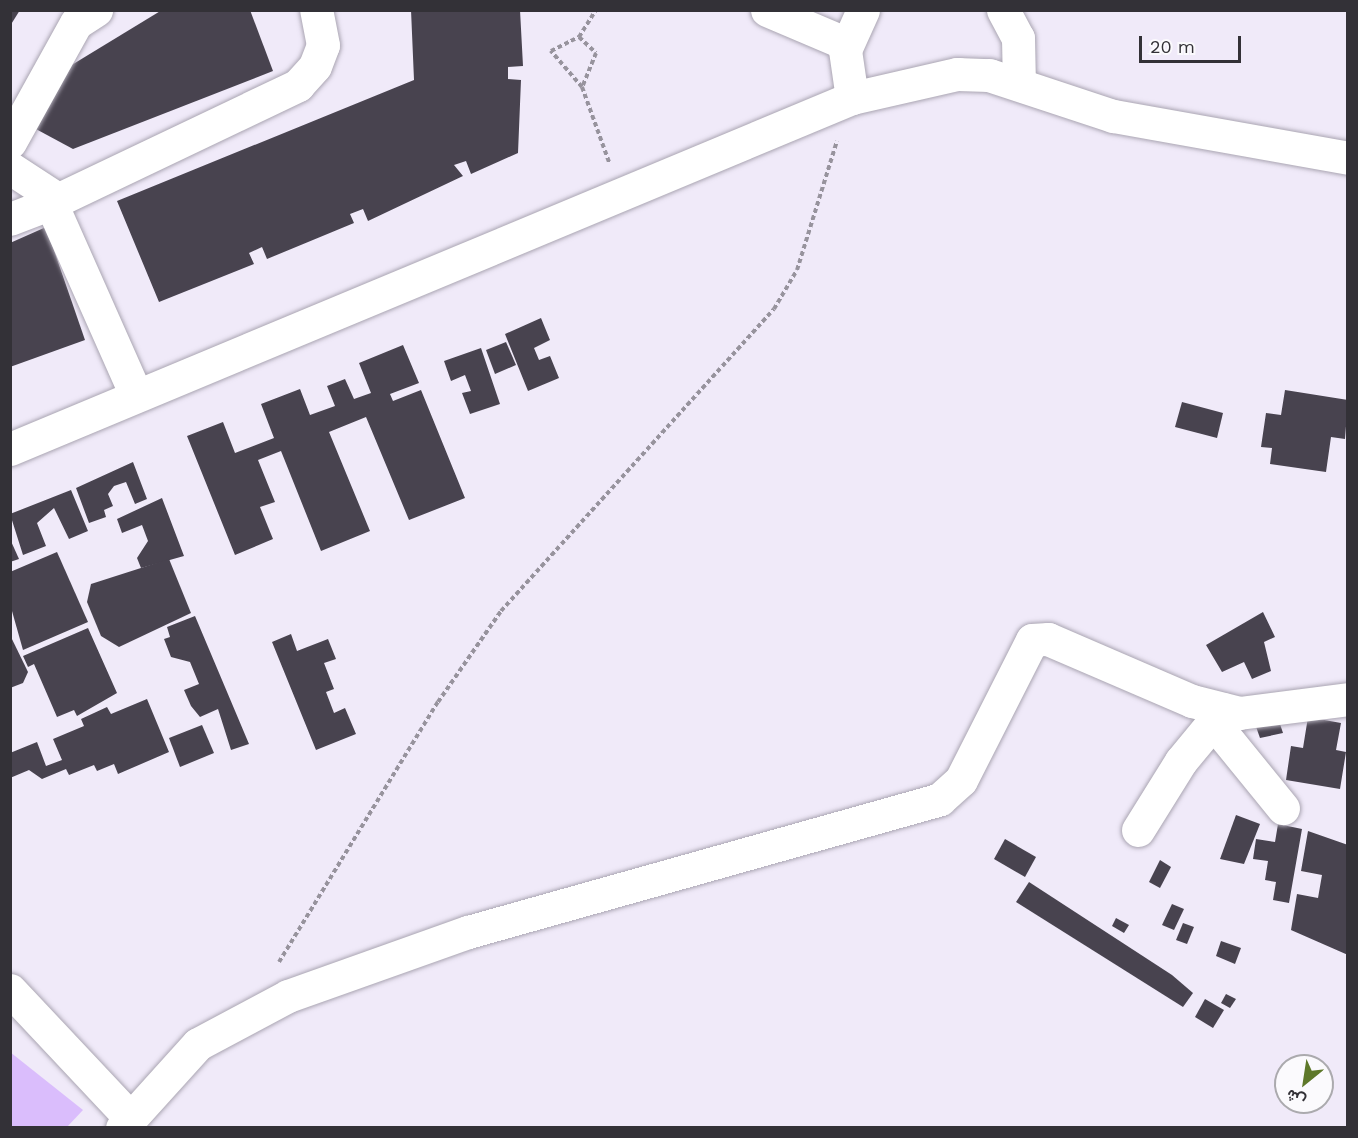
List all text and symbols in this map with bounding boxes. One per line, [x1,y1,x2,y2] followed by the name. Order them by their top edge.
[1142,24,1244,62] scale bar
[1150,36,1195,57] text: 20 m
[1274,1054,1334,1114] north arrow
[1283,1085,1309,1111] text: ش

